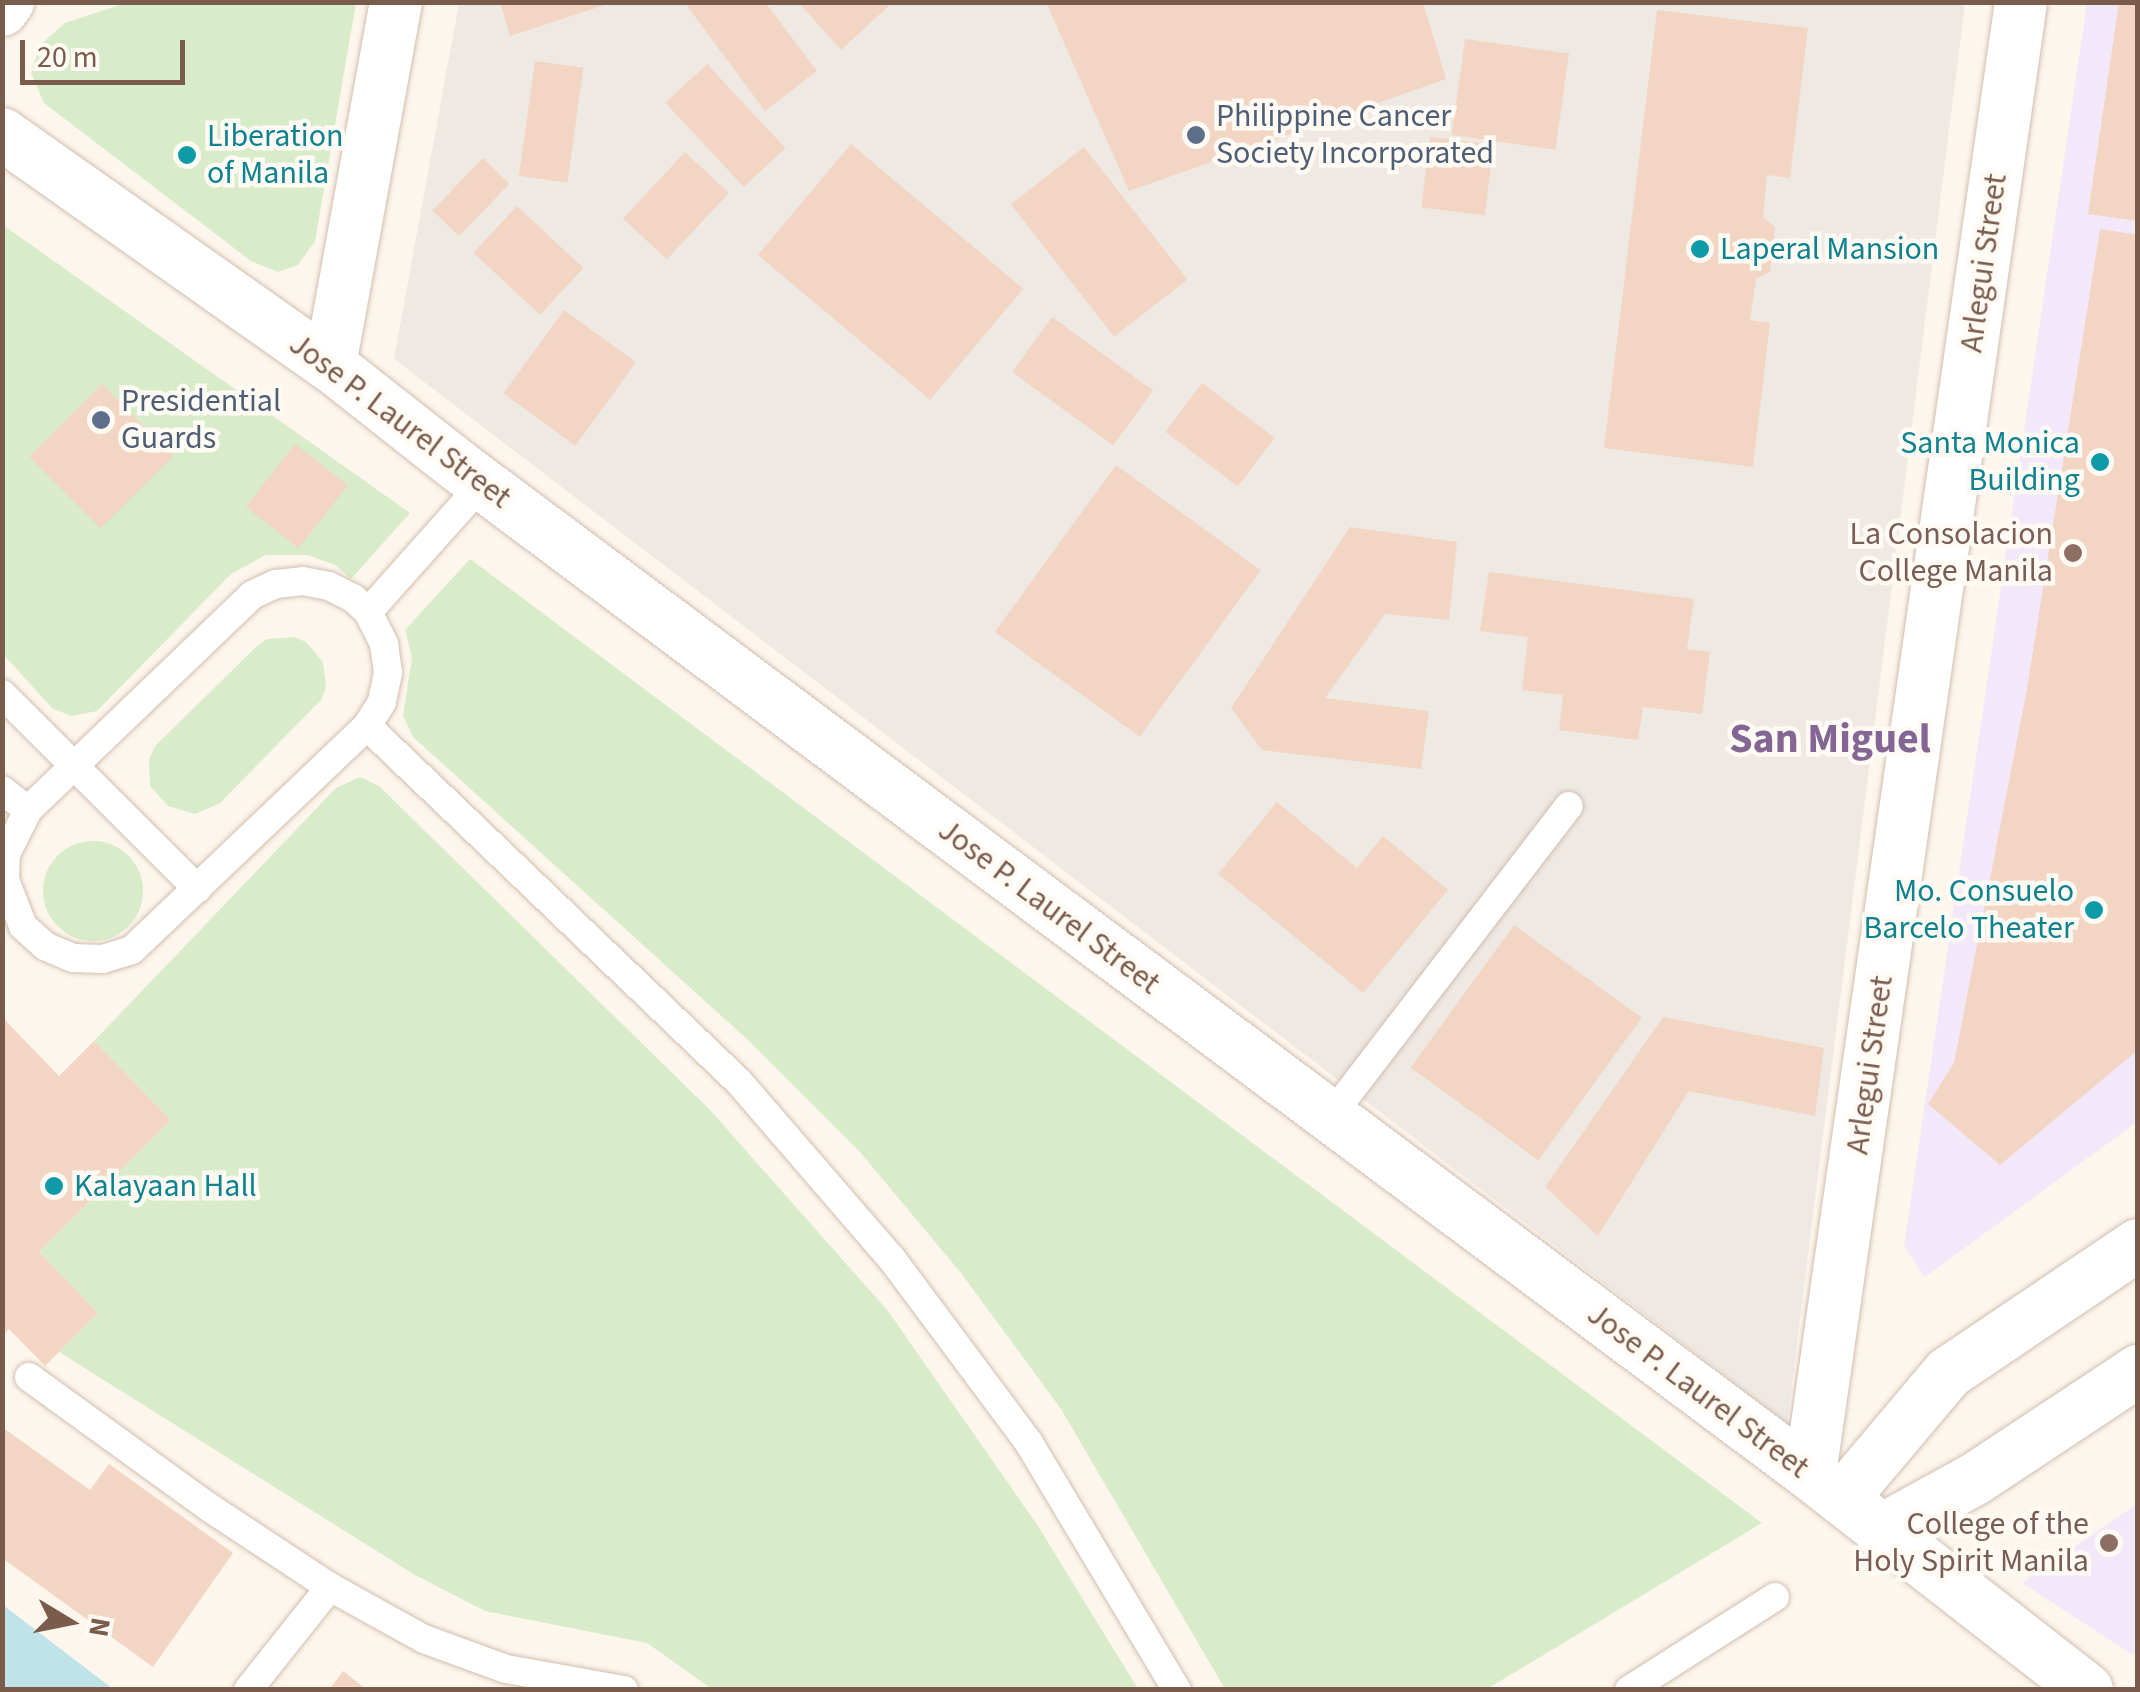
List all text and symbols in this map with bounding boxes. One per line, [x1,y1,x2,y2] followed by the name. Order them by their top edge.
[25,20,190,82] scale bar
[37,36,98,79] text: 20 m
[1216,98,1494,173] place label: Philippine Cancer Society Incorporated
[207,118,344,193] place label: Liberation of Manila
[1185,124,1207,146] marker: Philippine Cancer Society Incorporated
[176,144,198,166] marker: Liberation of Manila
[1952,171,2016,355] street label: Arlegui Street
[1720,230,1939,268] place label: Laperal Mansion
[1689,238,1711,260] marker: Laperal Mansion
[282,325,518,517] street label: Jose P. Laurel Street
[121,383,281,458] place label: Presidential Guards
[90,409,112,431] marker: Presidential Guards
[1900,425,2080,500] place label: Santa Monica Building
[2089,451,2111,473] marker: Santa Monica Building
[1849,516,2053,591] place label: La Consolacion College Manila
[2062,542,2084,564] marker: La Consolacion College Manila
[1729,714,1931,764] district label: San Miguel
[931,811,1167,1003] street label: Jose P. Laurel Street
[1864,873,2074,948] place label: Mo. Consuelo Barcelo Theater
[2083,899,2105,921] marker: Mo. Consuelo Barcelo Theater
[1838,973,1902,1157] street label: Arlegui Street
[74,1167,257,1205] place label: Kalayaan Hall
[43,1175,65,1197] marker: Kalayaan Hall
[1580,1295,1816,1487] street label: Jose P. Laurel Street
[1853,1506,2089,1581] place label: College of the Holy Spirit Manila
[2098,1532,2120,1554] marker: College of the Holy Spirit Manila
[20,1572,120,1672] north arrow
[78,1615,121,1640] text: N

